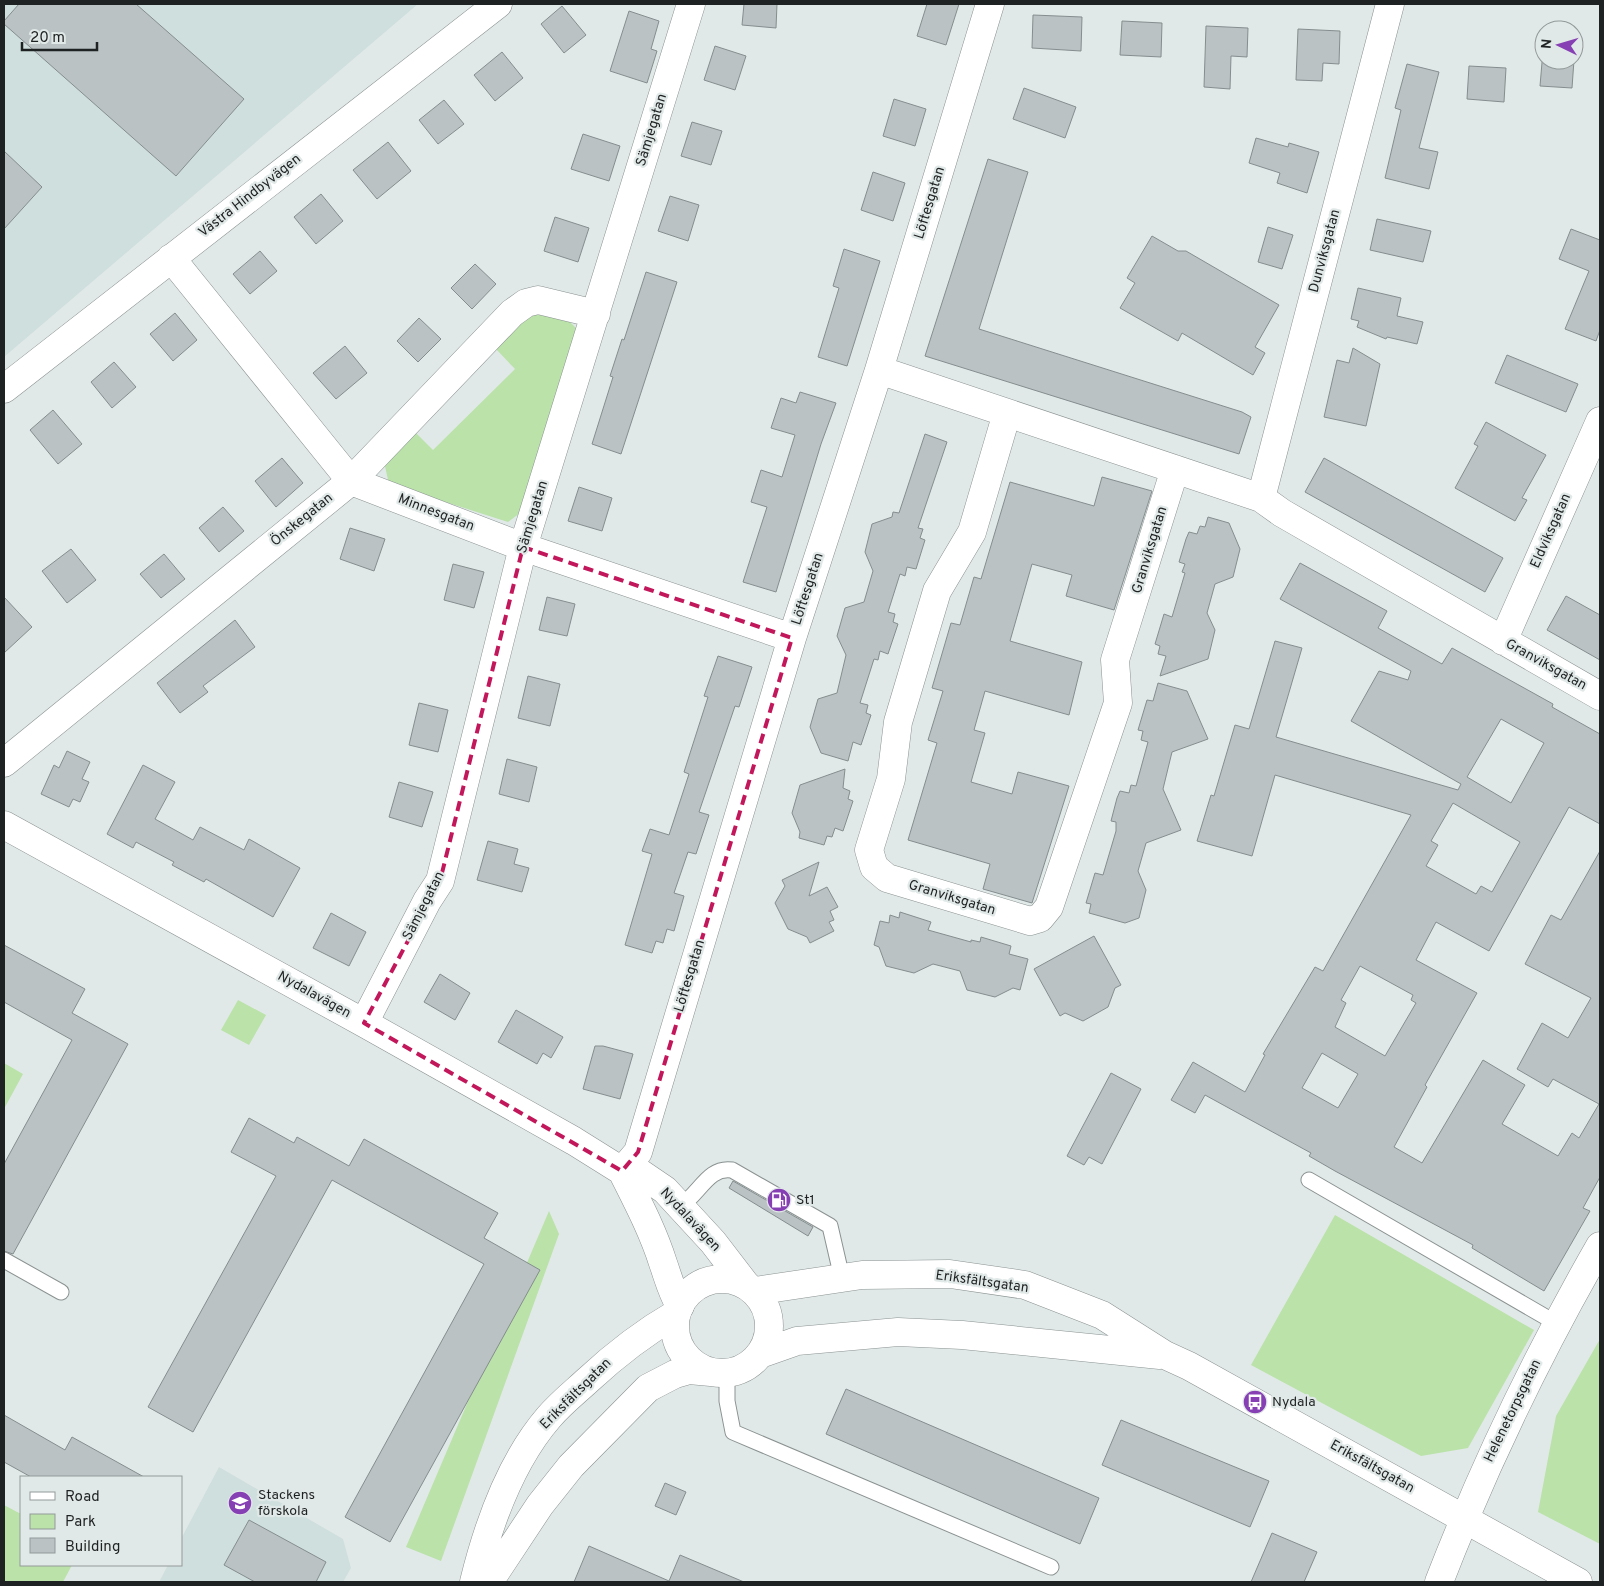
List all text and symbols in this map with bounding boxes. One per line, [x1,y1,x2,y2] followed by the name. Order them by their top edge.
[22,20,98,52] scale bar
[1534,20,1584,70] north arrow
[30,29,65,48] text: 20 m
[1539,38,1556,50] text: N
[633,92,671,168] street label: Sämjegatan
[195,151,305,241] street label: Västra Hindbyvägen
[911,165,949,241] street label: Löftesgatan
[1306,208,1344,294] street label: Dunviksgatan
[514,479,552,555] street label: Sämjegatan
[267,489,337,550] street label: Önskegatan
[395,491,477,535] street label: Minnesgatan
[1527,491,1575,571] street label: Eldviksgatan
[1129,504,1171,596] street label: Granviksgatan
[788,551,828,627] street label: Löftesgatan
[1502,636,1590,694] street label: Granviksgatan
[399,869,449,943] street label: Sämjegatan
[906,877,998,919] street label: Granviksgatan
[671,938,709,1014] street label: Löftesgatan
[274,968,354,1022] street label: Nydalavägen
[656,1185,724,1255] street label: Nydalavägen
[766,1187,792,1213] fuel station icon: St1
[796,1192,815,1209] place label: St1
[934,1267,1030,1297] street label: Eriksfältsgatan
[537,1355,615,1433] street label: Eriksfältsgatan
[1481,1357,1545,1465] street label: Helenetorpsgatan
[1242,1389,1268,1415] bus stop icon: Nydala
[1272,1394,1316,1411] place label: Nydala
[1327,1437,1417,1497] street label: Eriksfältsgatan
[20,1476,182,1566] legend
[258,1487,315,1520] place label: Stackens förskola
[65,1488,100,1507] text: Road
[227,1490,253,1516] school or university icon: Stackens förskola
[65,1513,96,1532] text: Park
[65,1538,120,1557] text: Building

